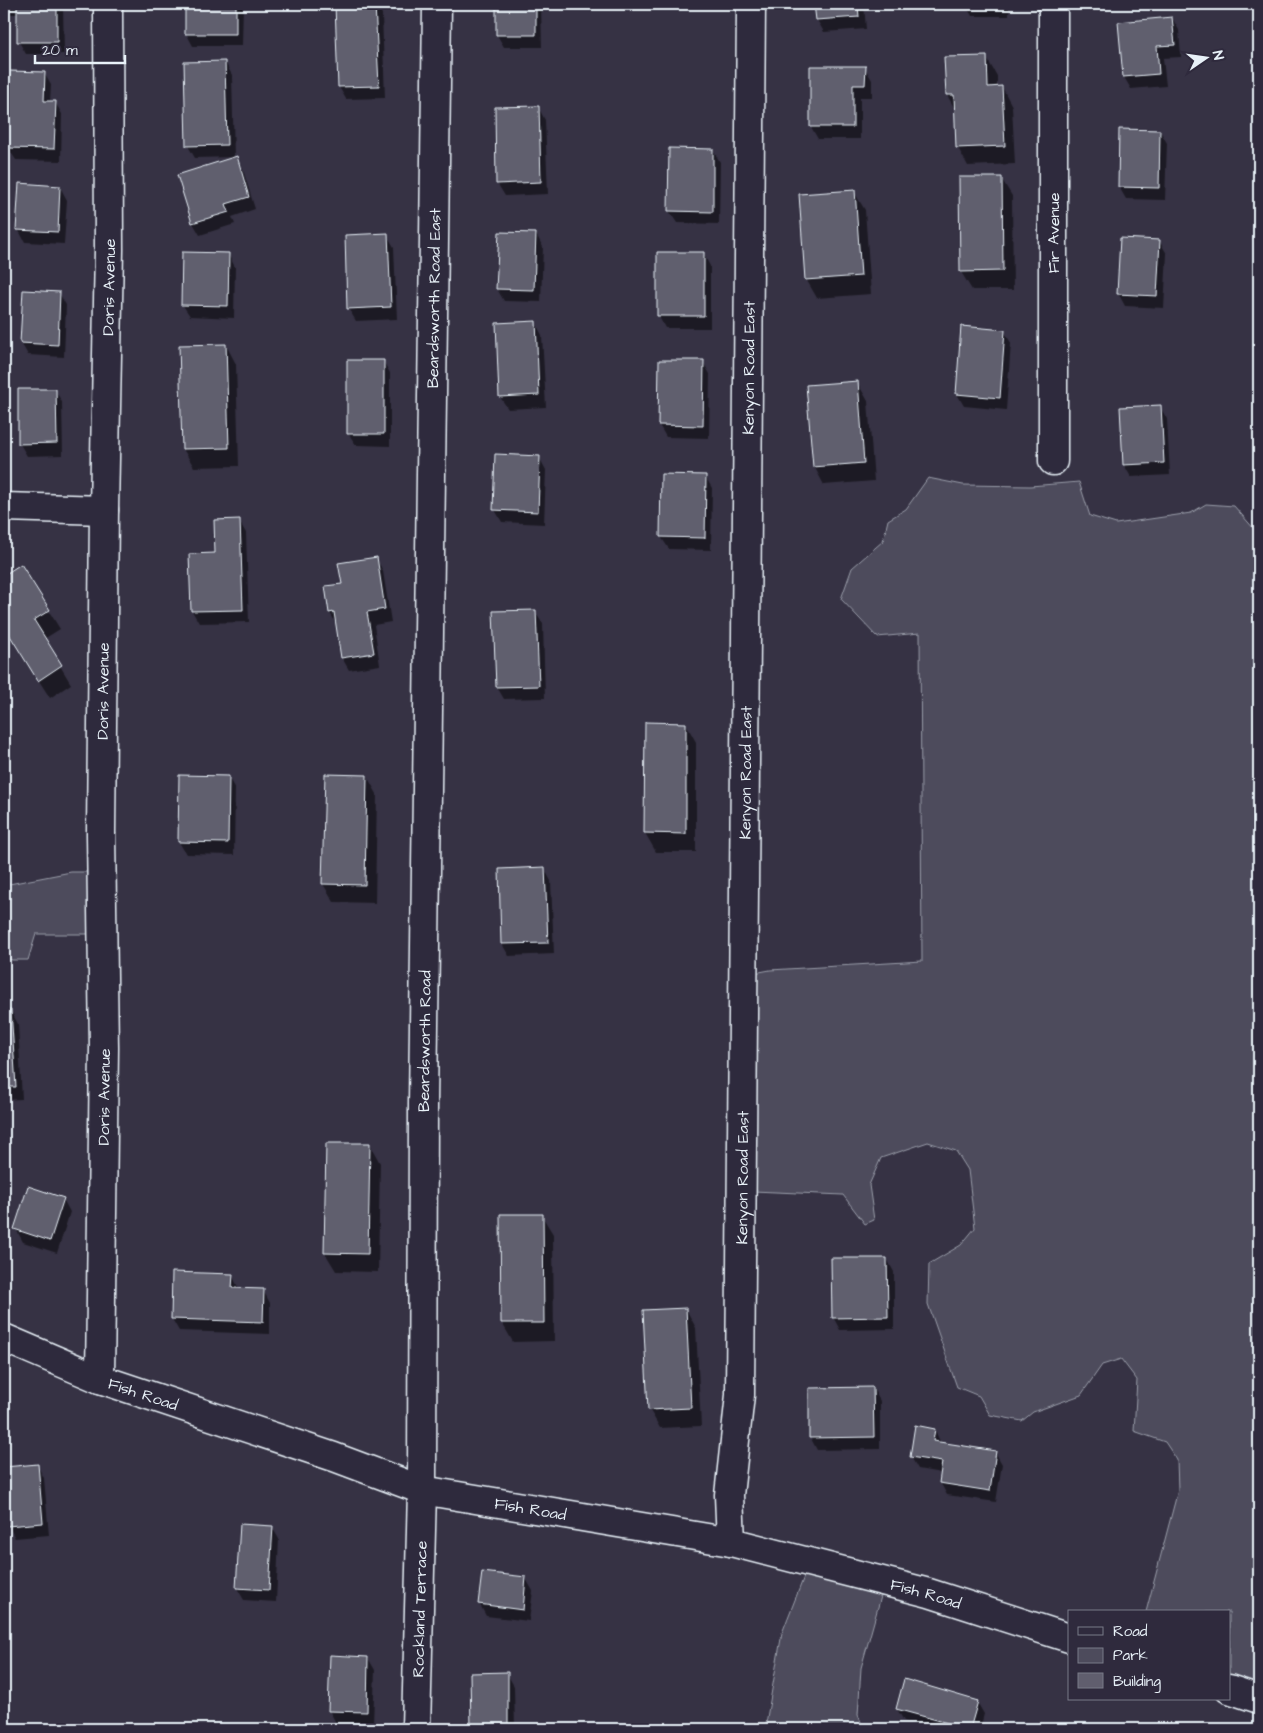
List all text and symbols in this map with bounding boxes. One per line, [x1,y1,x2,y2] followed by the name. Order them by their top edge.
[35,32,125,64] scale bar
[1180,32,1230,82] north arrow
[42,40,78,61] text: 20 m
[1207,49,1228,62] text: N
[1043,192,1065,273] street label: Fir Avenue
[422,207,446,388] street label: Beardsworth Road East
[97,238,121,336] street label: Doris Avenue
[738,300,761,435] street label: Kenyon Road East
[92,642,115,740] street label: Doris Avenue
[734,705,758,840] street label: Kenyon Road East
[413,970,437,1112] street label: Beardsworth Road
[93,1048,116,1146] street label: Doris Avenue
[731,1110,754,1245] street label: Kenyon Road East
[105,1372,181,1416] street label: Fish Road
[493,1492,568,1526] street label: Fish Road
[407,1540,433,1678] street label: Rockland Terrace
[888,1574,964,1615] street label: Fish Road
[1068,1610,1230,1700] legend
[1113,1621,1148,1642] text: Road
[1113,1645,1148,1666] text: Park
[1113,1671,1161,1693] text: Building

